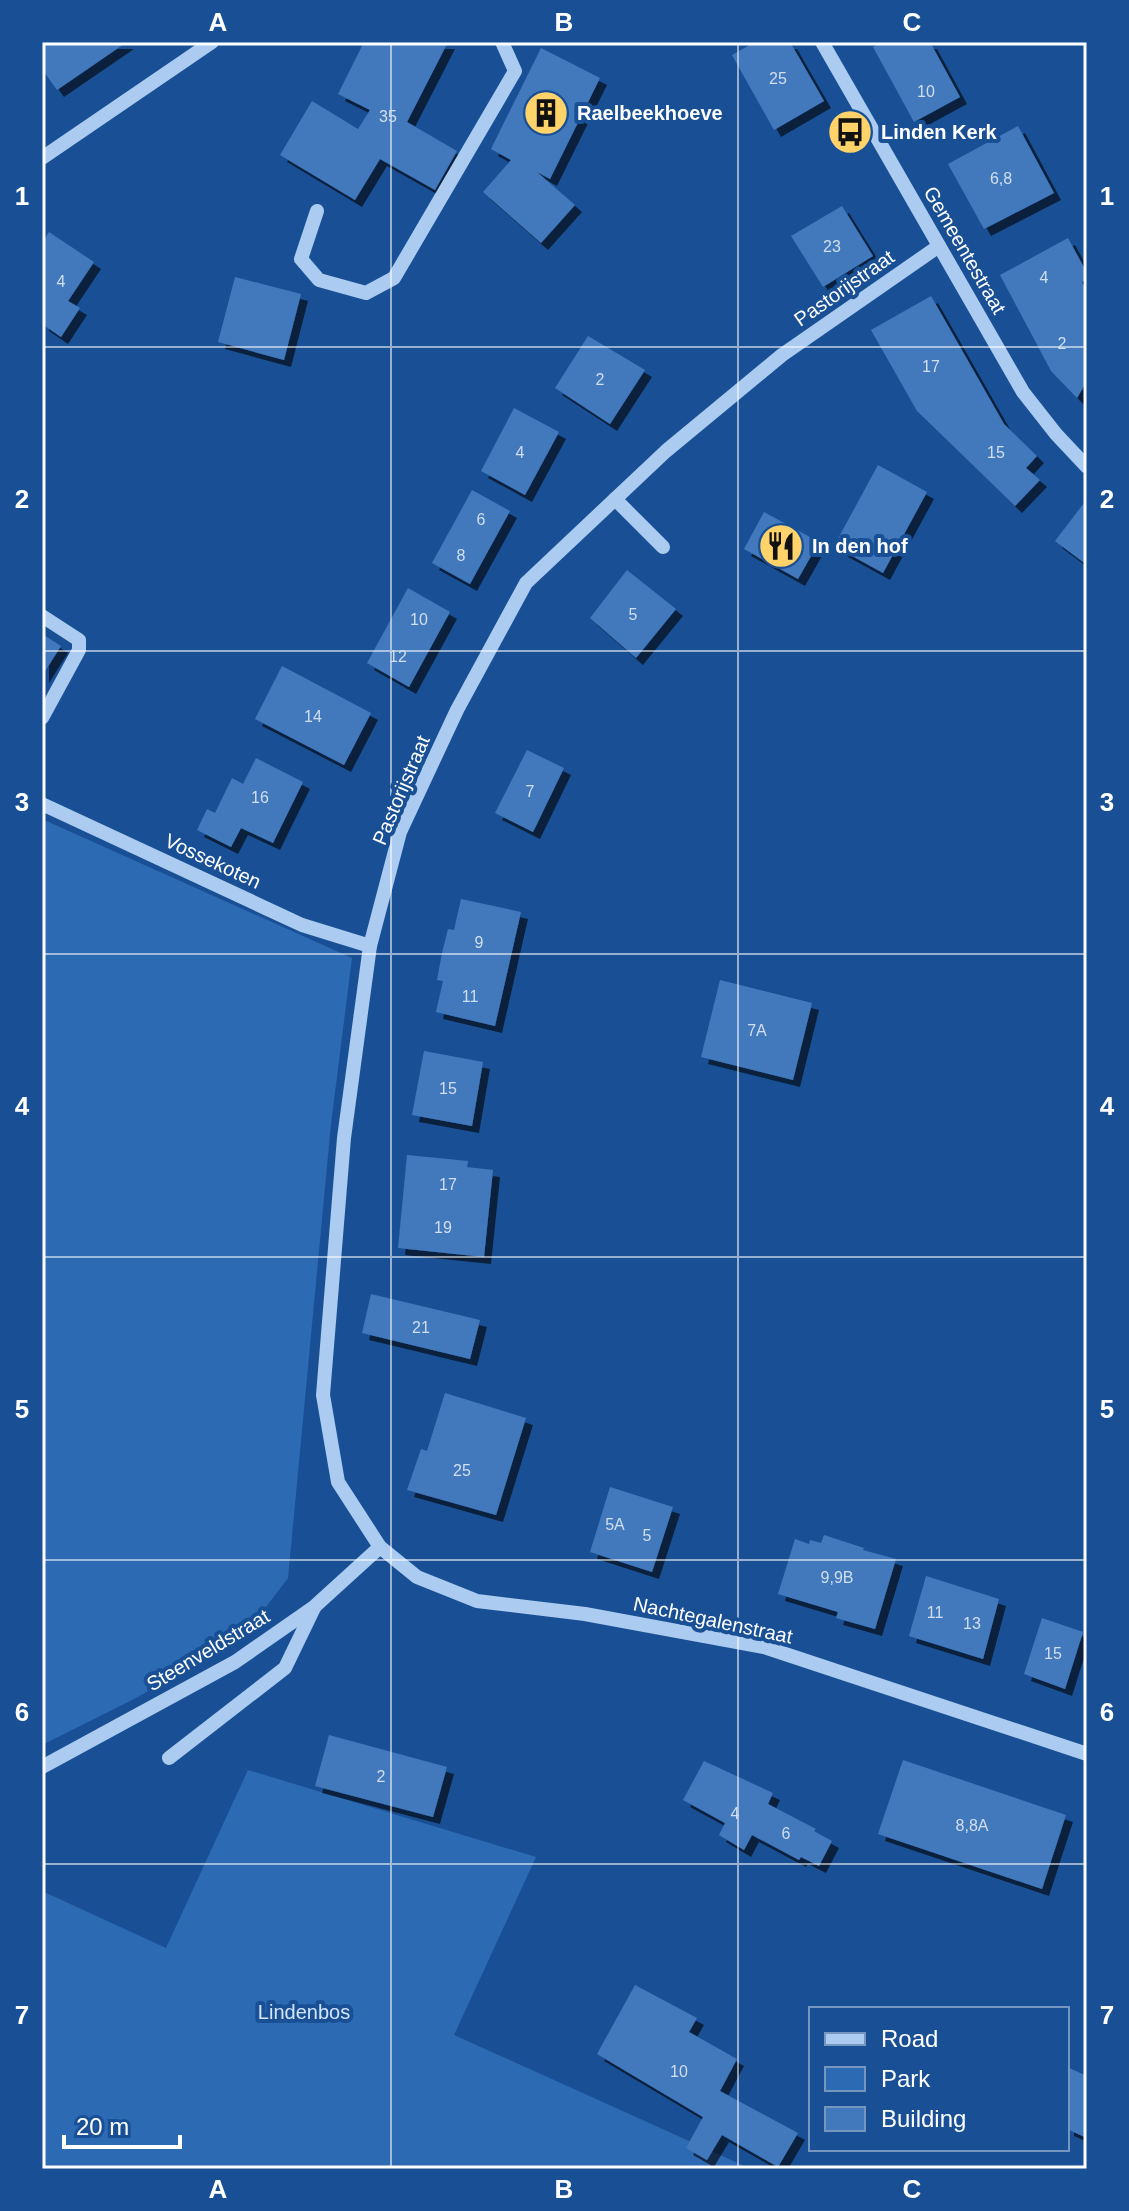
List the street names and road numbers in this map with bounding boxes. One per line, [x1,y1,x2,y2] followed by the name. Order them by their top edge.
[920,182,1011,318] street label: Gemeentestraat
[790,245,898,330] street label: Pastorijstraat
[368,732,434,848] street label: Pastorijstraat
[161,829,265,893] street label: Vossekoten
[631,1592,795,1648] street label: Nachtegalenstraat
[143,1605,274,1695] street label: Steenveldstraat

